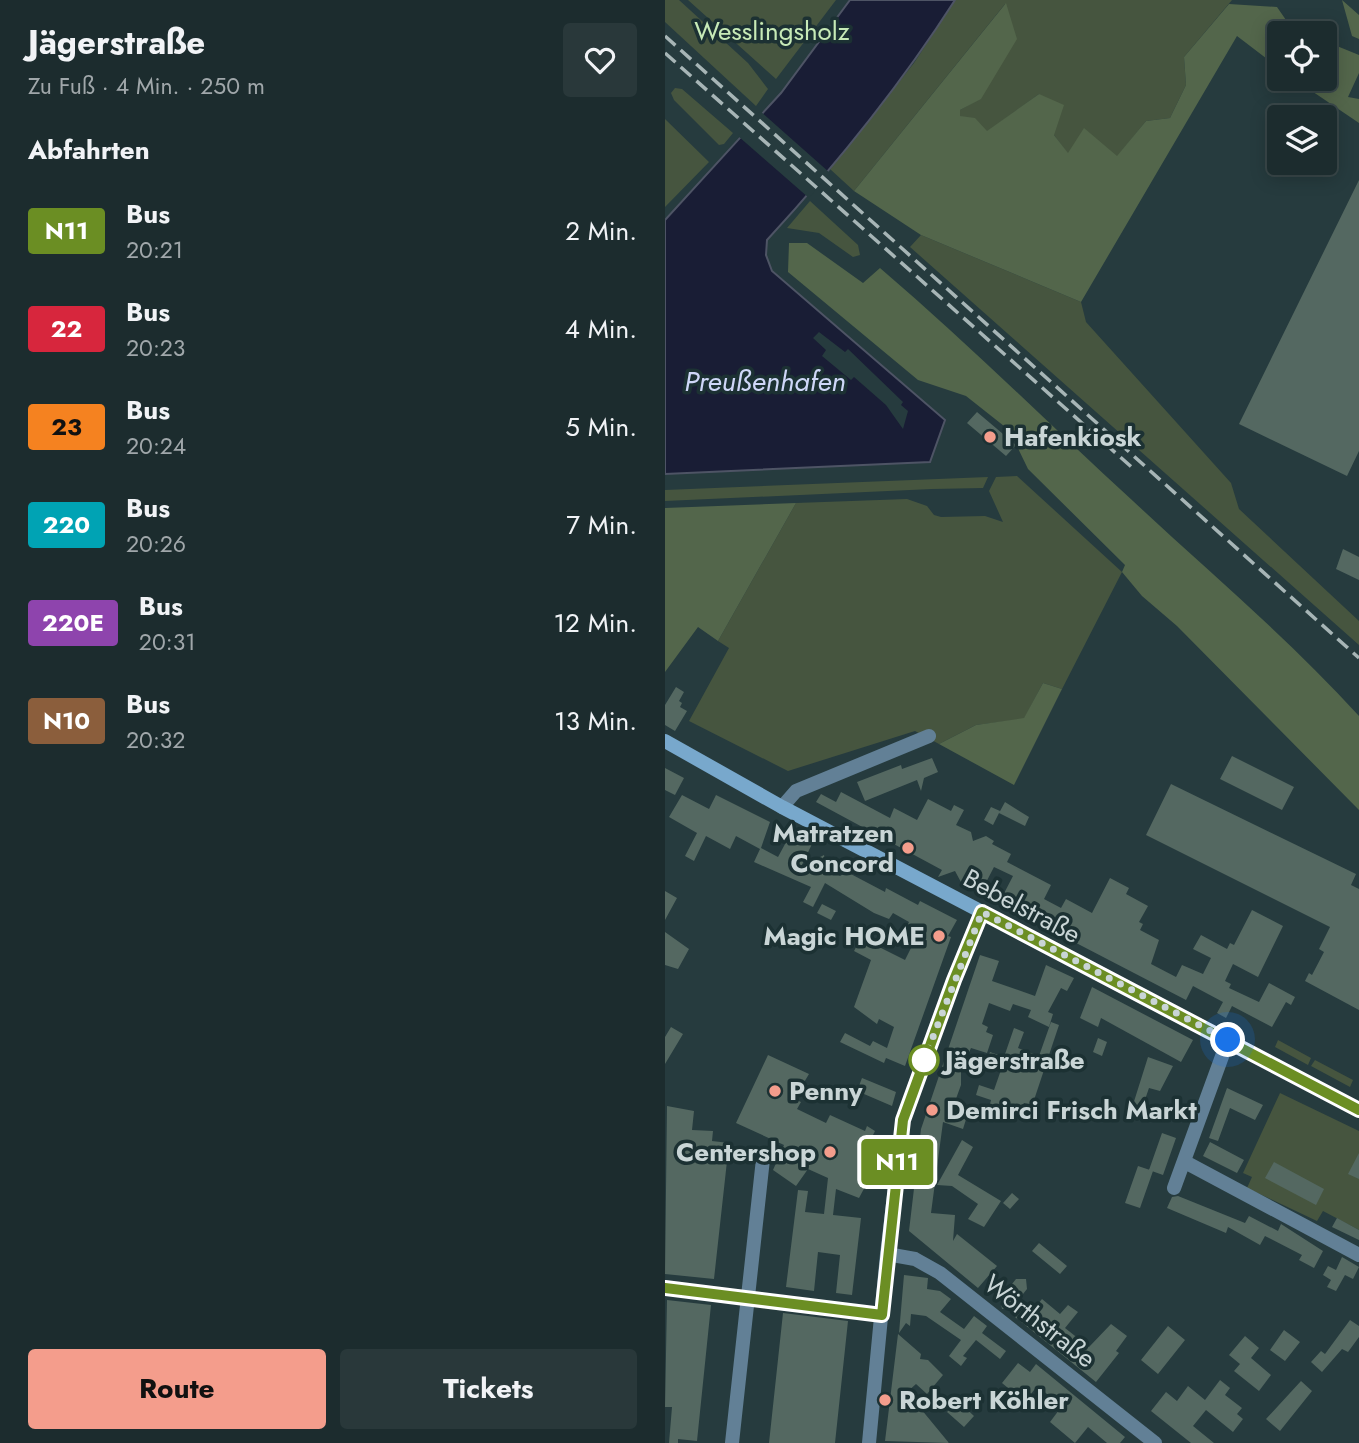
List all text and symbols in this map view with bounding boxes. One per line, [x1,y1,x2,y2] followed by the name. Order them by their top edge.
[694,12,850,50] park label: Wesslingsholz
[28,19,205,66] text: Jägerstraße
[1267,21,1337,175] map controls
[1267,21,1337,91] button: locate
[563,23,637,97] button: heart
[28,69,265,103] text: Zu Fuß · 4 Min. · 250 m
[1267,105,1337,175] button: layers
[28,131,150,169] text: Abfahrten
[126,195,170,233] text: Bus
[565,212,637,250] text: 2 Min.
[45,213,88,248] text: N11
[126,233,183,267] text: 20:21
[126,293,170,331] text: Bus
[565,310,637,348] text: 4 Min.
[51,311,82,346] text: 22
[126,331,185,365] text: 20:23
[684,361,846,402] water label: Preußenhafen
[126,391,170,429] text: Bus
[565,408,637,446] text: 5 Min.
[51,409,82,444] text: 23
[1004,418,1142,456] place label: Hafenkiosk
[126,429,186,463] text: 20:24
[982,429,998,445] marker: Hafenkiosk
[126,489,170,527] text: Bus
[566,506,637,544] text: 7 Min.
[43,507,90,542] text: 220
[126,527,186,561] text: 20:26
[139,587,183,625] text: Bus
[553,604,637,642] text: 12 Min.
[42,605,104,640] text: 220E
[139,625,196,659] text: 20:31
[126,685,170,723] text: Bus
[554,702,637,740] text: 13 Min.
[43,703,90,738] text: N10
[126,723,185,757] text: 20:32
[773,814,894,882] place label: Matratzen Concord
[900,840,916,856] marker: Matratzen Concord
[956,859,1088,953] street label: Bebelstraße
[764,917,925,955] place label: Magic HOME
[931,928,947,944] marker: Magic HOME
[1210,1022,1245,1057] your location
[940,1041,1085,1079] place label: Jägerstraße
[909,1045,939,1075] marker: Jägerstraße
[789,1072,863,1110] place label: Penny
[767,1083,783,1099] marker: Penny
[946,1091,1197,1129] place label: Demirci Frisch Markt
[924,1102,940,1118] marker: Demirci Frisch Markt
[676,1133,816,1171] place label: Centershop
[857,1139,937,1185] line badge: N11
[822,1144,838,1160] marker: Centershop
[875,1144,919,1179] text: N11
[976,1265,1104,1377] street label: Wörthstraße
[28,1349,326,1429] button: Route
[340,1349,637,1429] button: Tickets
[899,1381,1069,1419] place label: Robert Köhler
[877,1392,893,1408] marker: Robert Köhler

